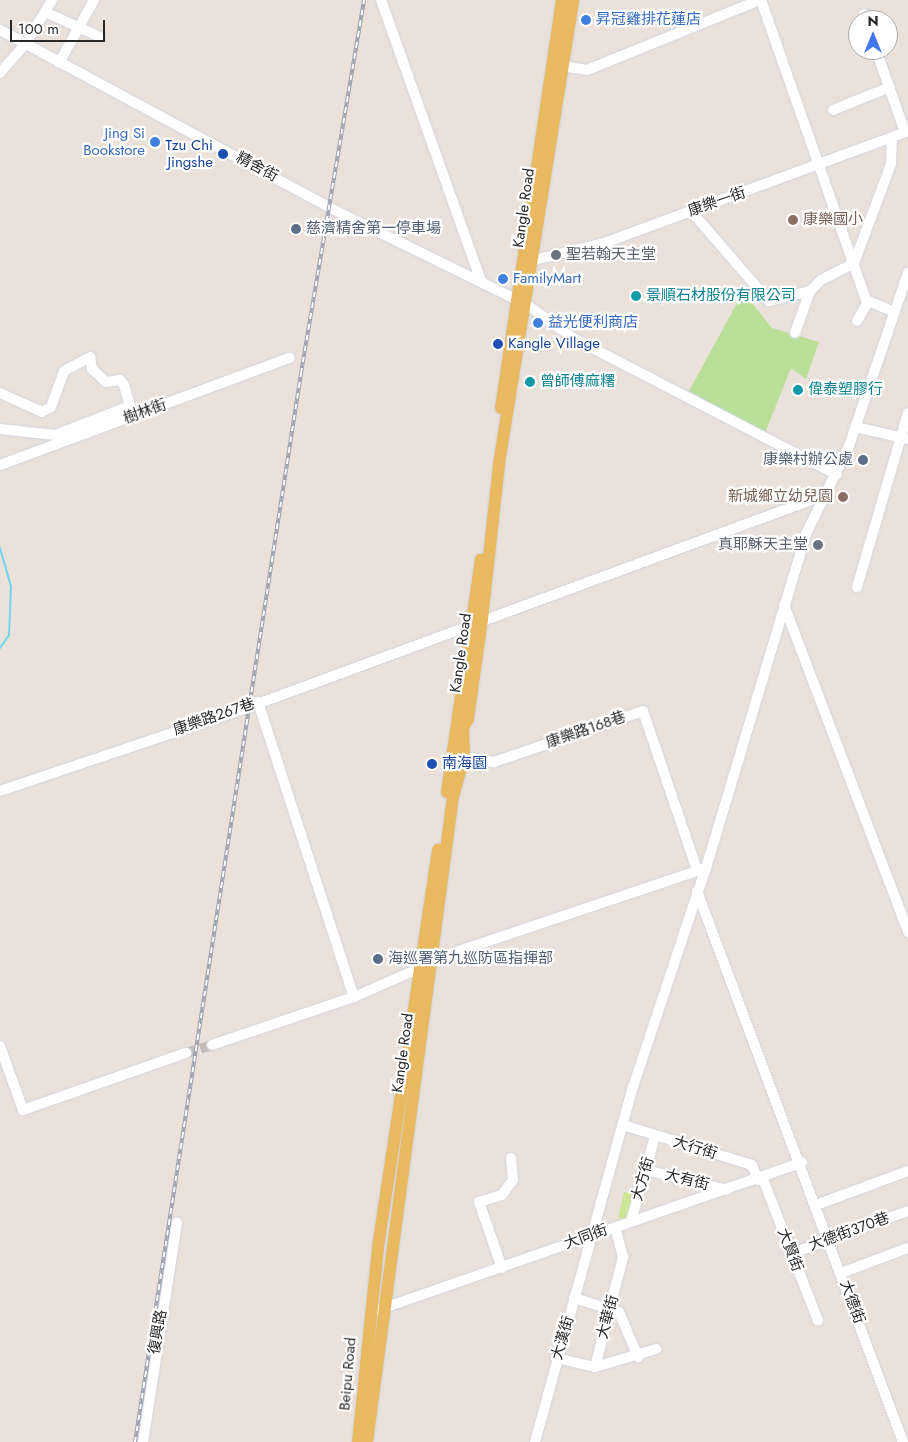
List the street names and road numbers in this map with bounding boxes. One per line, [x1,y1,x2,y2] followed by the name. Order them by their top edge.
[233,148,281,186] street label: 精舍街
[510,167,538,249] street label: Kangle Road
[686,184,748,220] street label: 康樂一街
[121,396,169,428] street label: 樹林街
[447,612,475,694] street label: Kangle Road
[171,695,257,739] street label: 康樂路267巷
[544,708,628,752] street label: 康樂路168巷
[389,1012,417,1094] street label: Kangle Road
[671,1133,719,1163] street label: 大行街
[628,1155,658,1203] street label: 大方街
[663,1166,711,1194] street label: 大有街
[806,1209,892,1255] street label: 大德街370巷
[562,1221,610,1253] street label: 大同街
[774,1226,806,1274] street label: 大賢街
[836,1278,868,1326] street label: 大德街
[593,1293,623,1341] street label: 大華街
[145,1308,171,1356] street label: 復興路
[548,1314,578,1362] street label: 大漢街
[336,1337,360,1411] street label: Beipu Road

